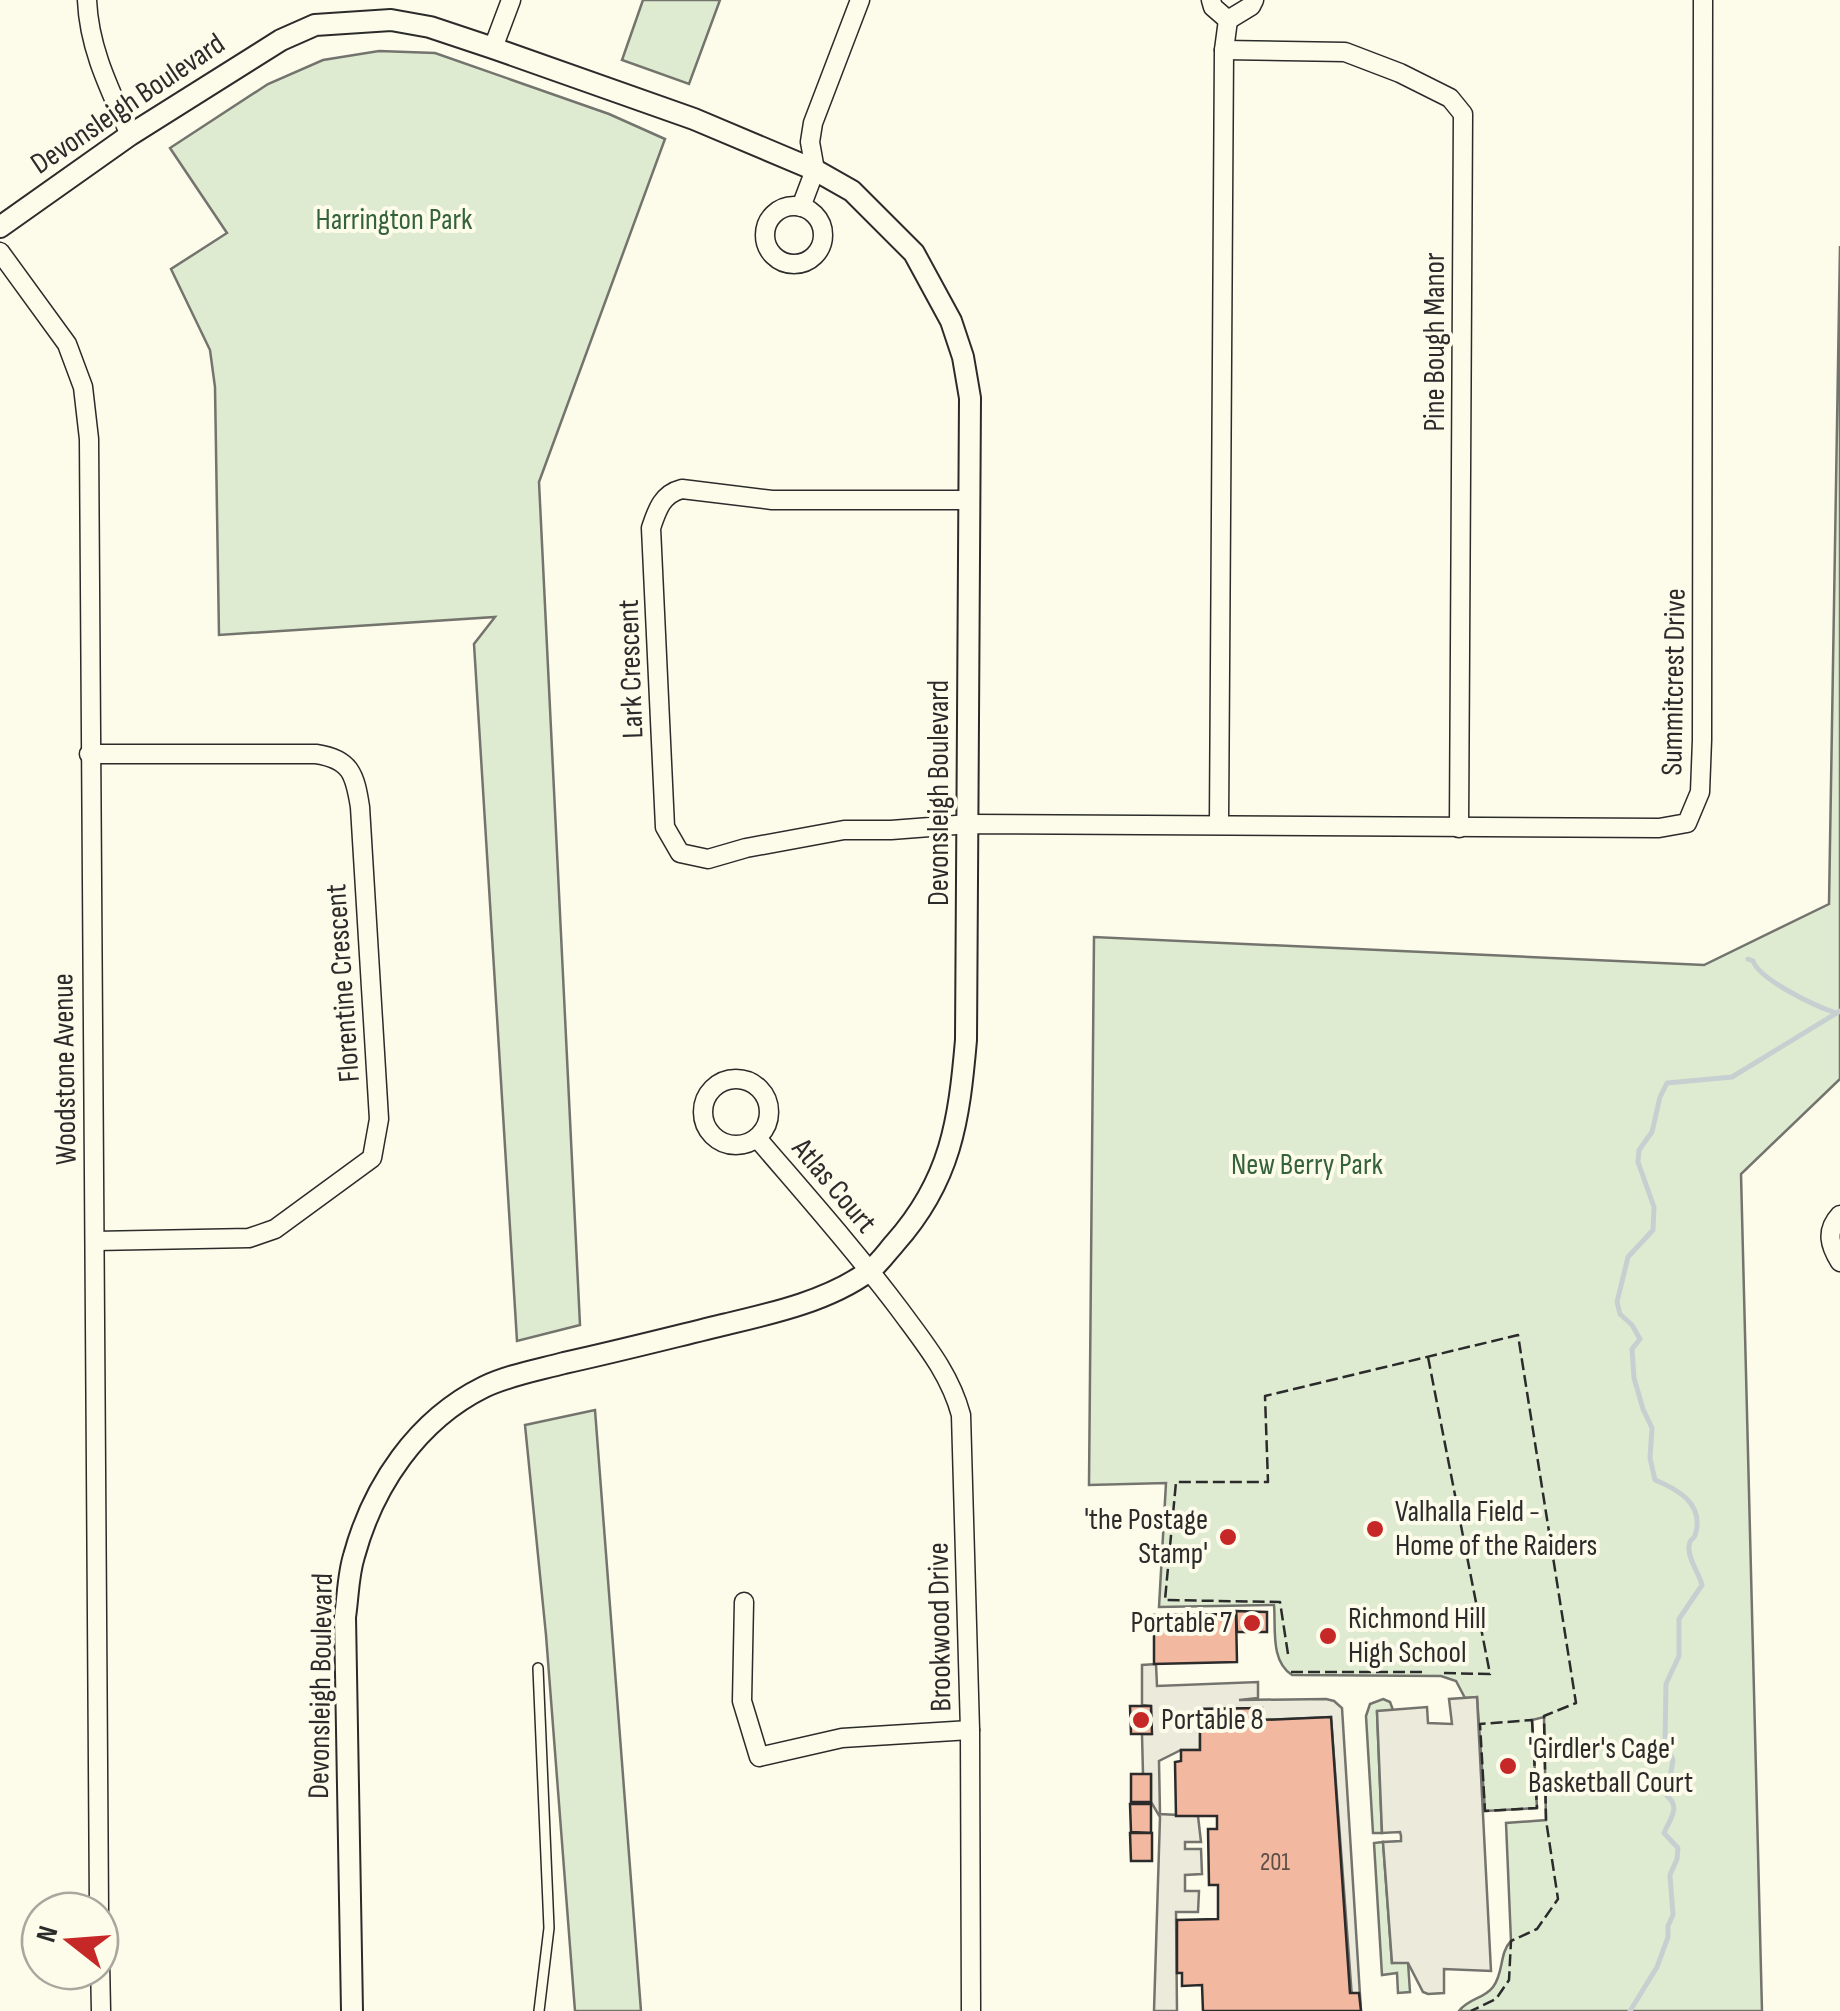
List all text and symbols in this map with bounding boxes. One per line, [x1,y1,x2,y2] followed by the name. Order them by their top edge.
[24,26,232,182] street label: Devonsleigh Boulevard
[315,202,473,238] park label: Harrington Park
[1417,252,1453,432] street label: Pine Bough Manor
[1654,588,1694,776] street label: Summitcrest Drive
[611,599,651,739] street label: Lark Crescent
[921,680,957,906] street label: Devonsleigh Boulevard
[318,883,368,1083] street label: Florentine Crescent
[45,973,85,1165] street label: Woodstone Avenue
[784,1131,884,1241] street label: Atlas Court
[1231,1147,1384,1183] park label: New Berry Park
[1395,1494,1597,1564] place label: Valhalla Field - Home of the Raiders
[1084,1502,1208,1572] place label: 'the Postage Stamp'
[1364,1518,1386,1540] marker: Valhalla Field - Home of the Raiders
[1217,1526,1239,1548] marker: 'the Postage Stamp'
[921,1542,959,1712] street label: Brookwood Drive
[301,1573,341,1799] street label: Devonsleigh Boulevard
[1348,1601,1486,1671] place label: Richmond Hill High School
[1131,1605,1232,1641] place label: Portable 7
[1241,1612,1263,1634] marker: Portable 7
[1317,1625,1339,1647] marker: Richmond Hill High School
[1161,1702,1264,1738] place label: Portable 8
[1130,1709,1152,1731] marker: Portable 8
[1528,1731,1693,1801] place label: 'Girdler's Cage' Basketball Court
[1497,1755,1519,1777] marker: 'Girdler's Cage' Basketball Court
[1260,1847,1290,1878] house number: 201
[20,1891,120,1991] north arrow
[30,1922,65,1946] text: N

